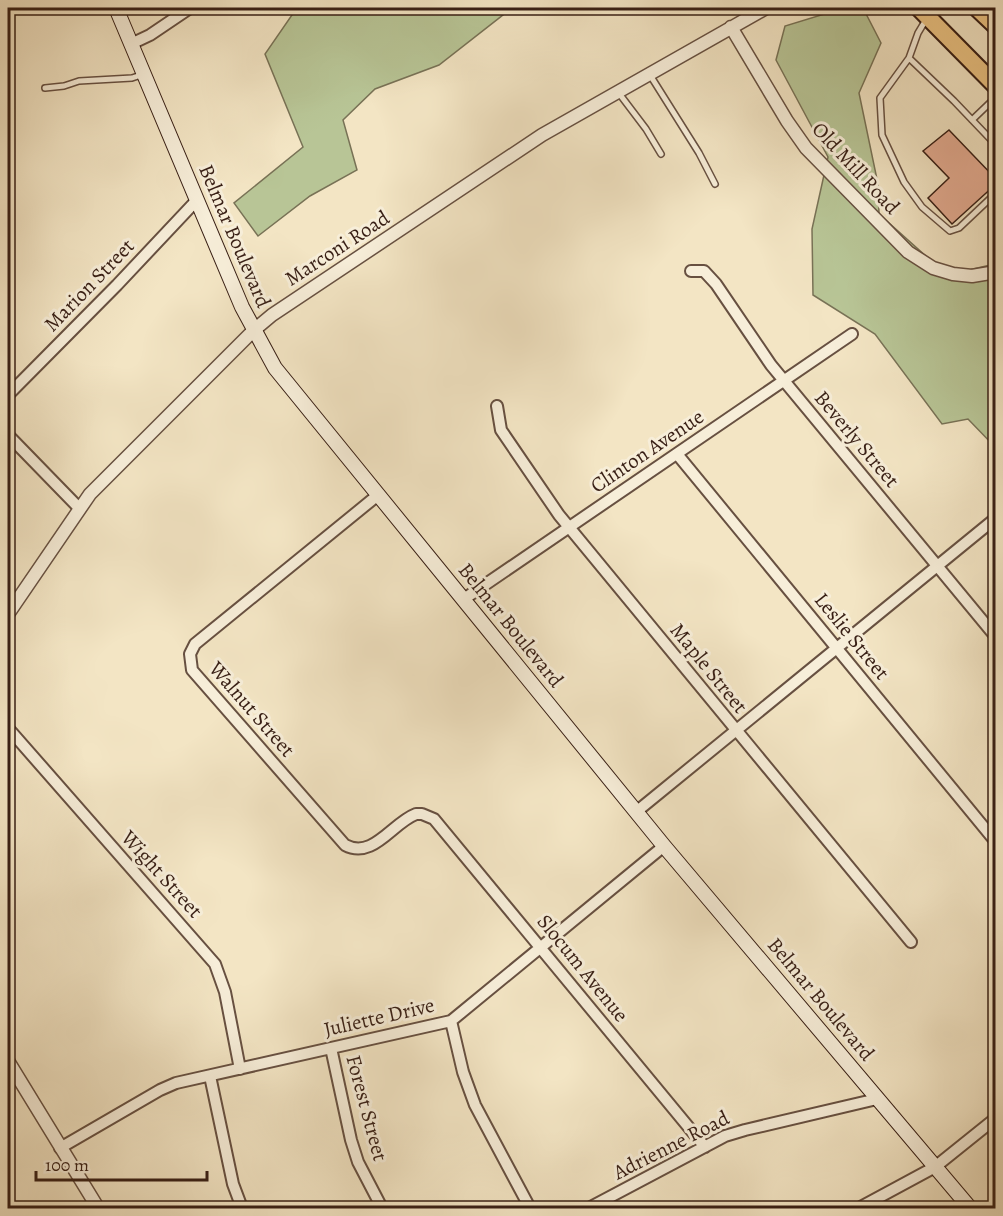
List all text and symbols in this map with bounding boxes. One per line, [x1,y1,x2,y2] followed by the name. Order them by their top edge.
[806,116,907,221] street label: Old Mill Road
[192,160,278,313] street label: Belmar Boulevard
[279,203,395,292] street label: Marconi Road
[38,232,140,338] street label: Marion Street
[808,385,906,493] street label: Beverly Street
[585,403,709,499] street label: Clinton Avenue
[452,557,570,694] street label: Belmar Boulevard
[808,586,896,686] street label: Leslie Street
[664,617,754,719] street label: Maple Street
[202,654,301,763] street label: Walnut Street
[114,823,209,924] street label: Wight Street
[531,908,635,1028] street label: Slocum Avenue
[761,931,881,1067] street label: Belmar Boulevard
[321,991,437,1043] street label: Juliette Drive
[339,1052,395,1164] street label: Forest Street
[607,1103,735,1187] street label: Adrienne Road
[36,1144,207,1182] scale bar
[45,1153,89,1177] text: 100 m

